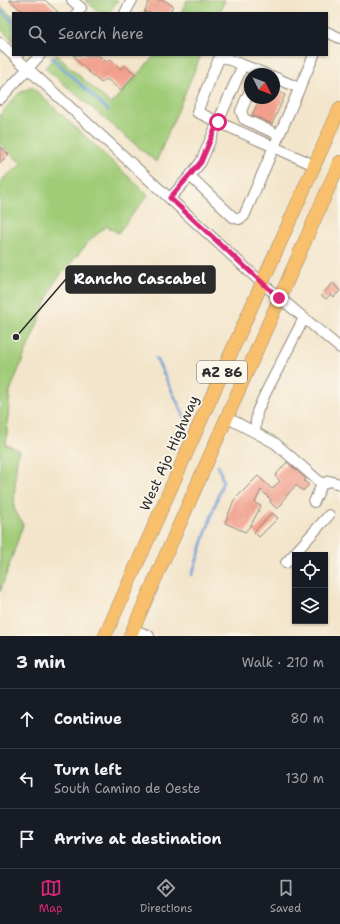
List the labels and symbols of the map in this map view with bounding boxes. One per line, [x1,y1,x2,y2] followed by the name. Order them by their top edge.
[244,68,280,104] north arrow
[209,113,227,131] route start
[66,266,215,293] callout: Rancho Cascabel
[74,269,206,289] text: Rancho Cascabel
[270,289,288,307] route end
[197,361,247,383] road number: AZ 86
[135,392,203,514] street label: West Ajo Highway

